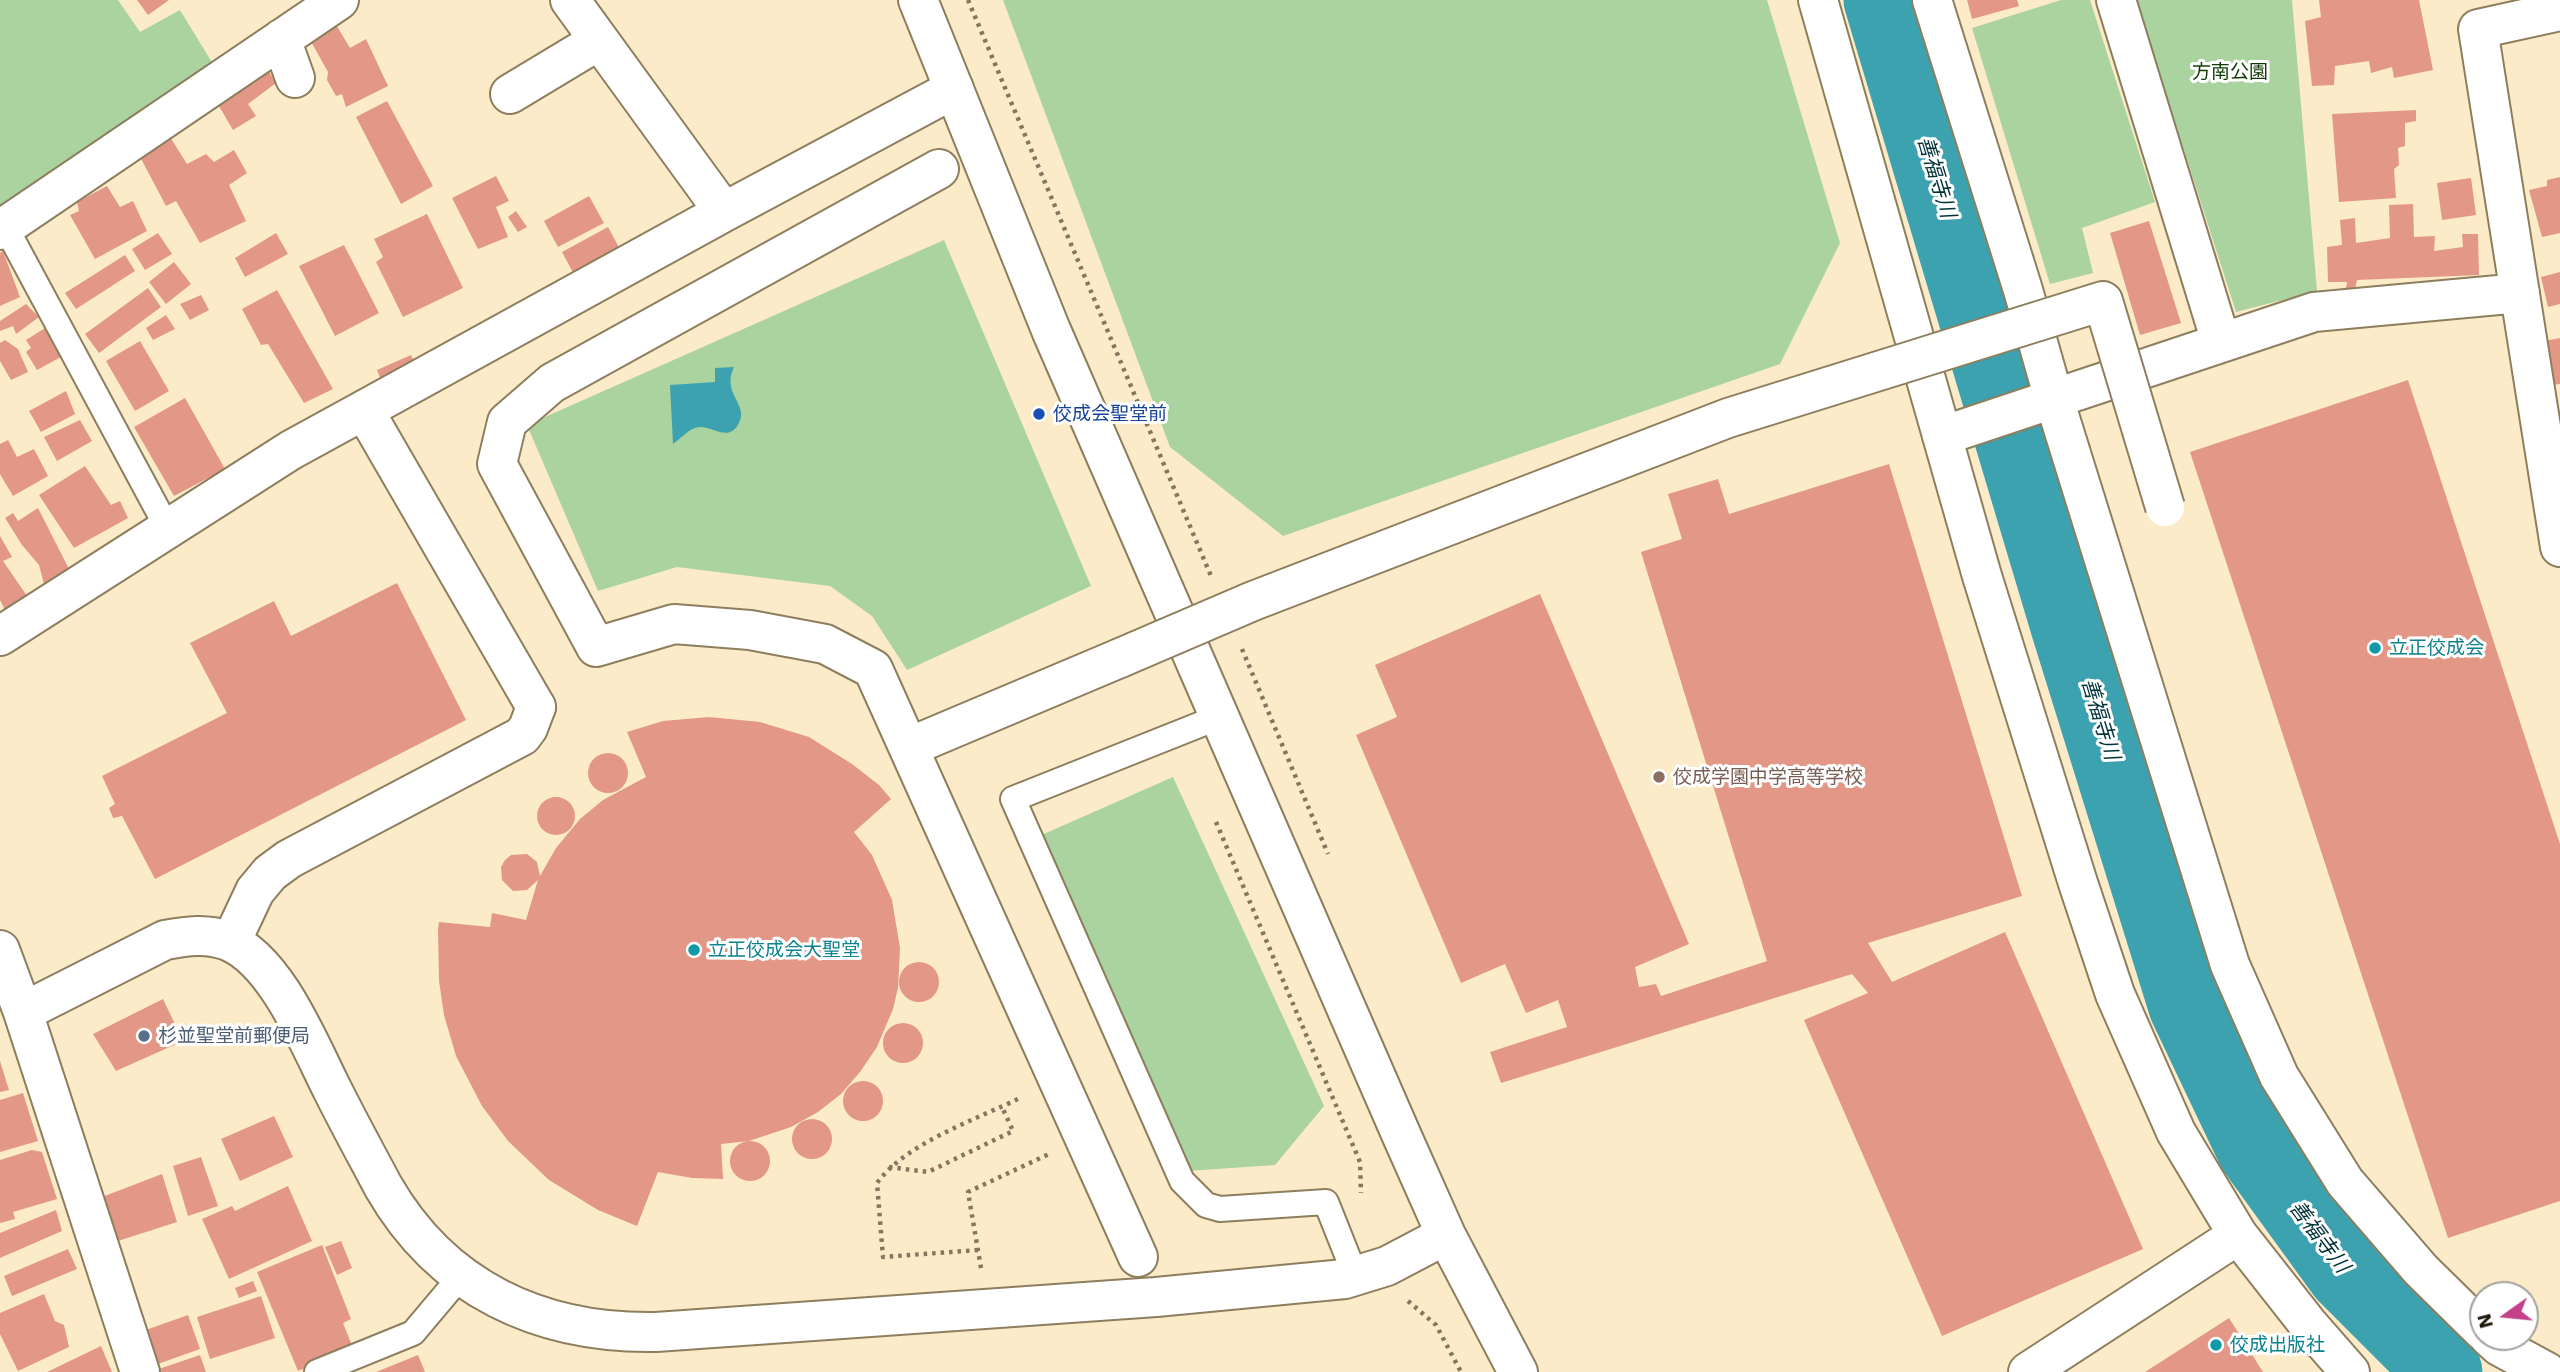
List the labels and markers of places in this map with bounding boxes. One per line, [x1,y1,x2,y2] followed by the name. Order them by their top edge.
[1053,403,1167,425] place label: 佼成会聖堂前
[1031,406,1047,422] marker: 佼成会聖堂前
[2389,637,2484,659] place label: 立正佼成会
[2367,640,2383,656] marker: 立正佼成会
[1673,766,1863,788] place label: 佼成学園中学高等学校
[1651,769,1667,785] marker: 佼成学園中学高等学校
[708,939,860,961] place label: 立正佼成会大聖堂
[686,942,702,958] marker: 立正佼成会大聖堂
[158,1025,310,1047] place label: 杉並聖堂前郵便局
[136,1028,152,1044] marker: 杉並聖堂前郵便局
[2230,1334,2325,1356] place label: 佼成出版社
[2208,1337,2224,1353] marker: 佼成出版社

